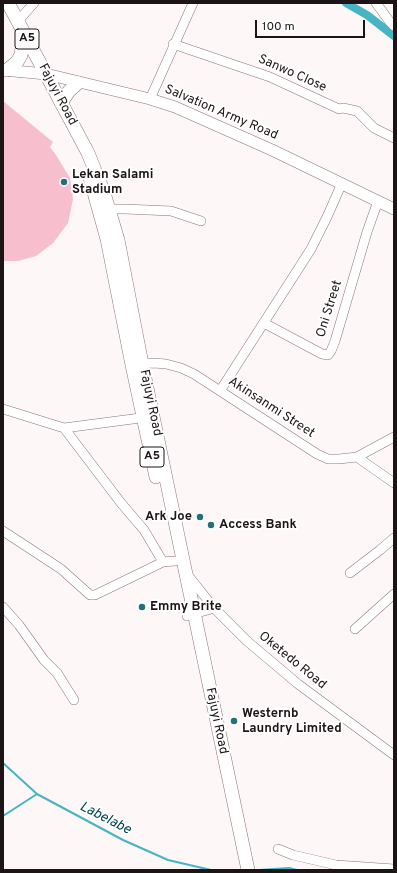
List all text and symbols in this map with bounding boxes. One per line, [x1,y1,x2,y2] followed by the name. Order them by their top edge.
[257,12,367,38] scale bar
[262,19,295,35] text: 100 m
[15,29,39,49] road number: A5
[255,52,329,96] street label: Sanwo Close
[34,62,80,128] street label: Fajuyi Road
[162,82,280,144] street label: Salvation Army Road
[72,167,153,198] place label: Lekan Salami Stadium
[59,177,69,187] marker: Lekan Salami Stadium
[314,279,346,339] street label: Oni Street
[135,368,165,438] street label: Fajuyi Road
[225,374,317,442] street label: Akinsanmi Street
[140,447,164,467] road number: A5
[145,509,192,525] place label: Ark Joe
[195,512,205,522] marker: Ark Joe
[219,517,297,533] place label: Access Bank
[206,520,216,530] marker: Access Bank
[150,599,222,615] place label: Emmy Brite
[137,602,147,612] marker: Emmy Brite
[255,629,329,693] street label: Oketedo Road
[201,686,231,756] street label: Fajuyi Road
[242,706,342,737] place label: Westernb Laundry Limited
[229,716,239,726] marker: Westernb Laundry Limited
[77,799,133,839] water label: Labelabe

